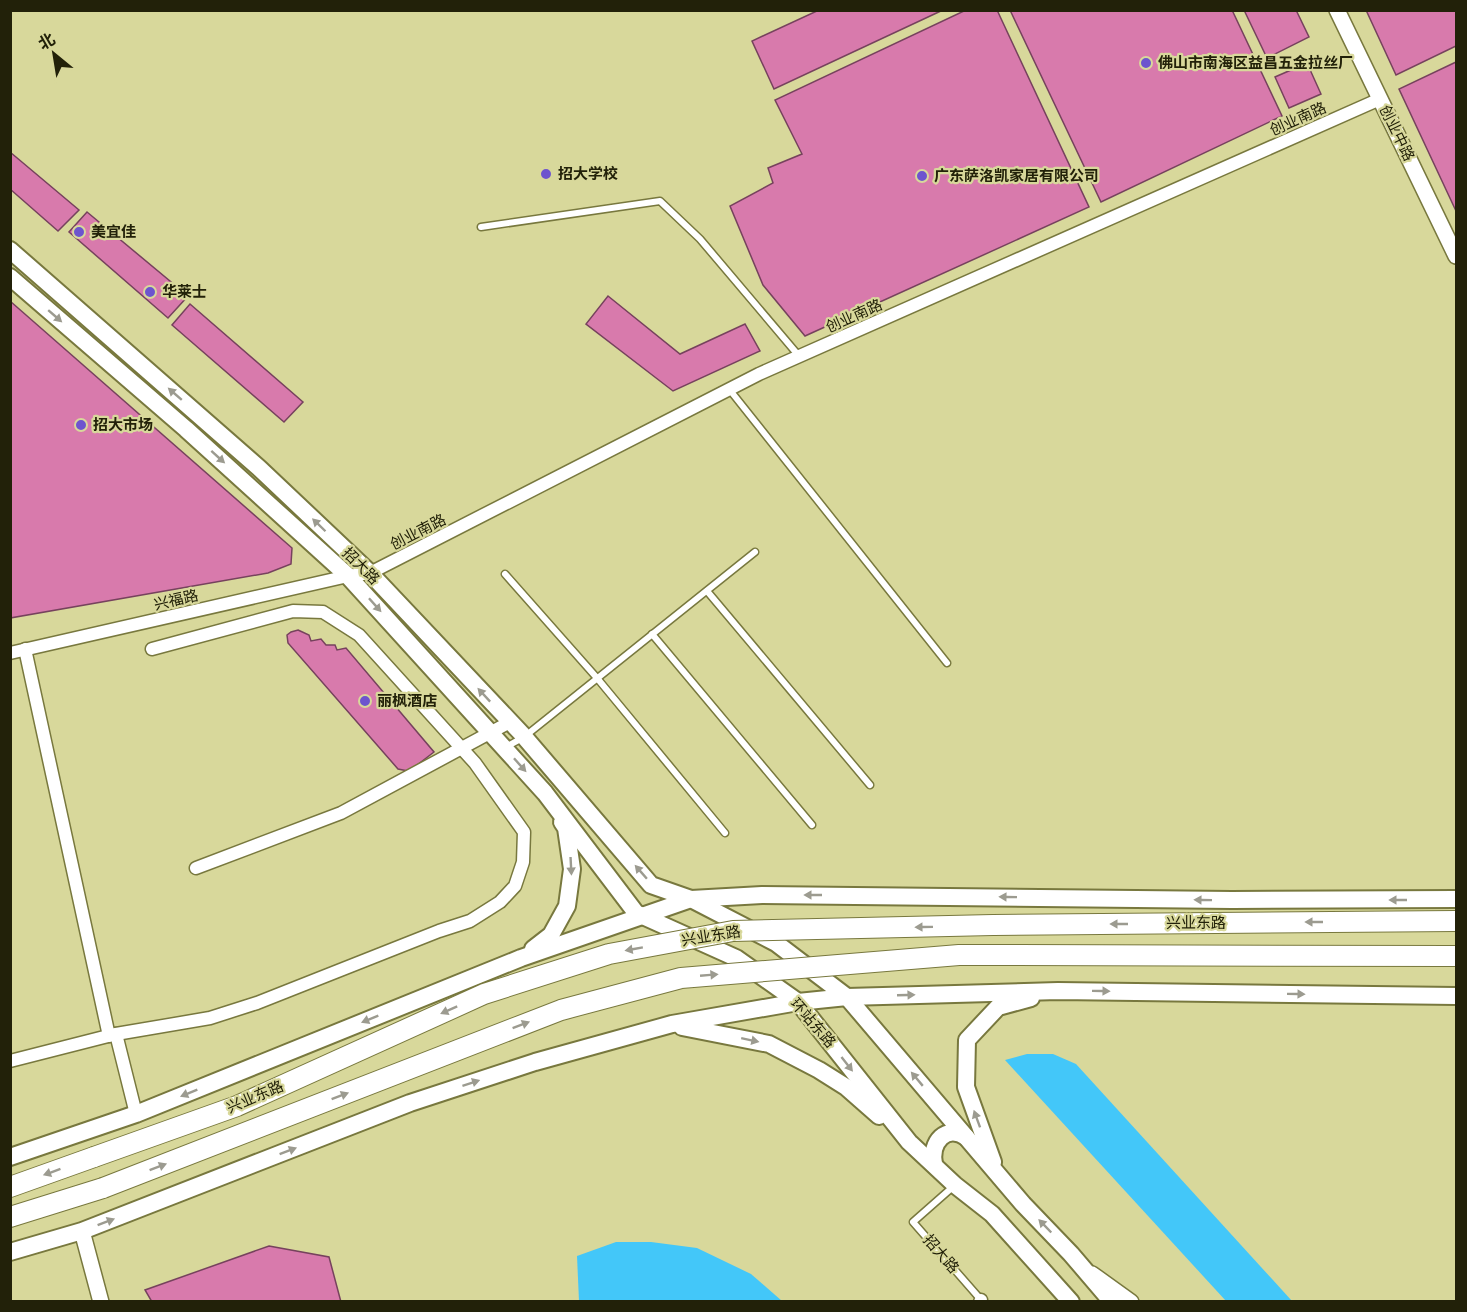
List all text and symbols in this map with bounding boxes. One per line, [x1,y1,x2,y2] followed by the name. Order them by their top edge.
[24,24,84,84] north arrow
[35,29,59,55] text: 北
[1158,54,1353,72] place label: 佛山市南海区益昌五金拉丝厂
[1139,56,1153,70] marker: 佛山市南海区益昌五金拉丝厂
[1267,99,1329,139] street label: 创业南路
[1376,102,1418,164] street label: 创业中路
[558,165,618,183] place label: 招大学校
[539,167,553,181] marker: 招大学校
[934,167,1099,185] place label: 广东萨洛凯家居有限公司
[915,169,929,183] marker: 广东萨洛凯家居有限公司
[91,223,136,241] place label: 美宜佳
[72,225,86,239] marker: 美宜佳
[162,283,207,301] place label: 华莱士
[143,285,157,299] marker: 华莱士
[823,296,885,336] street label: 创业南路
[47,309,63,322] one-way arrow
[167,387,182,400] one-way arrow
[93,416,153,434] place label: 招大市场
[74,418,88,432] marker: 招大市场
[210,450,225,464] one-way arrow
[387,510,449,554] street label: 创业南路
[311,518,326,532] one-way arrow
[339,544,383,588] street label: 招大路
[152,586,200,614] street label: 兴福路
[368,598,382,613] one-way arrow
[477,687,491,702] one-way arrow
[377,692,437,710] place label: 丽枫酒店
[358,694,372,708] marker: 丽枫酒店
[513,758,527,773] one-way arrow
[566,856,575,875] one-way arrow
[635,865,648,880] one-way arrow
[804,890,823,900] one-way arrow
[999,892,1018,902] one-way arrow
[1194,895,1213,904] one-way arrow
[1389,895,1408,905] one-way arrow
[1166,914,1226,932] street label: 兴业东路
[1305,918,1324,927] one-way arrow
[1110,919,1129,929] one-way arrow
[680,922,742,950] street label: 兴业东路
[915,922,934,932] one-way arrow
[624,945,643,954] one-way arrow
[700,971,719,980] one-way arrow
[1091,986,1110,996] one-way arrow
[1286,989,1305,999] one-way arrow
[896,990,915,1000] one-way arrow
[787,994,839,1052] street label: 环站东路
[440,1005,458,1015] one-way arrow
[360,1014,378,1024] one-way arrow
[513,1020,531,1030] one-way arrow
[740,1036,759,1046] one-way arrow
[840,1056,853,1071] one-way arrow
[911,1072,924,1087] one-way arrow
[224,1077,286,1117] street label: 兴业东路
[462,1078,480,1087] one-way arrow
[180,1089,198,1098] one-way arrow
[331,1091,349,1101] one-way arrow
[972,1110,982,1128] one-way arrow
[279,1145,297,1155] one-way arrow
[149,1162,167,1171] one-way arrow
[43,1167,61,1177] one-way arrow
[98,1216,116,1226] one-way arrow
[1038,1219,1052,1234] one-way arrow
[919,1231,963,1277] street label: 招大路

